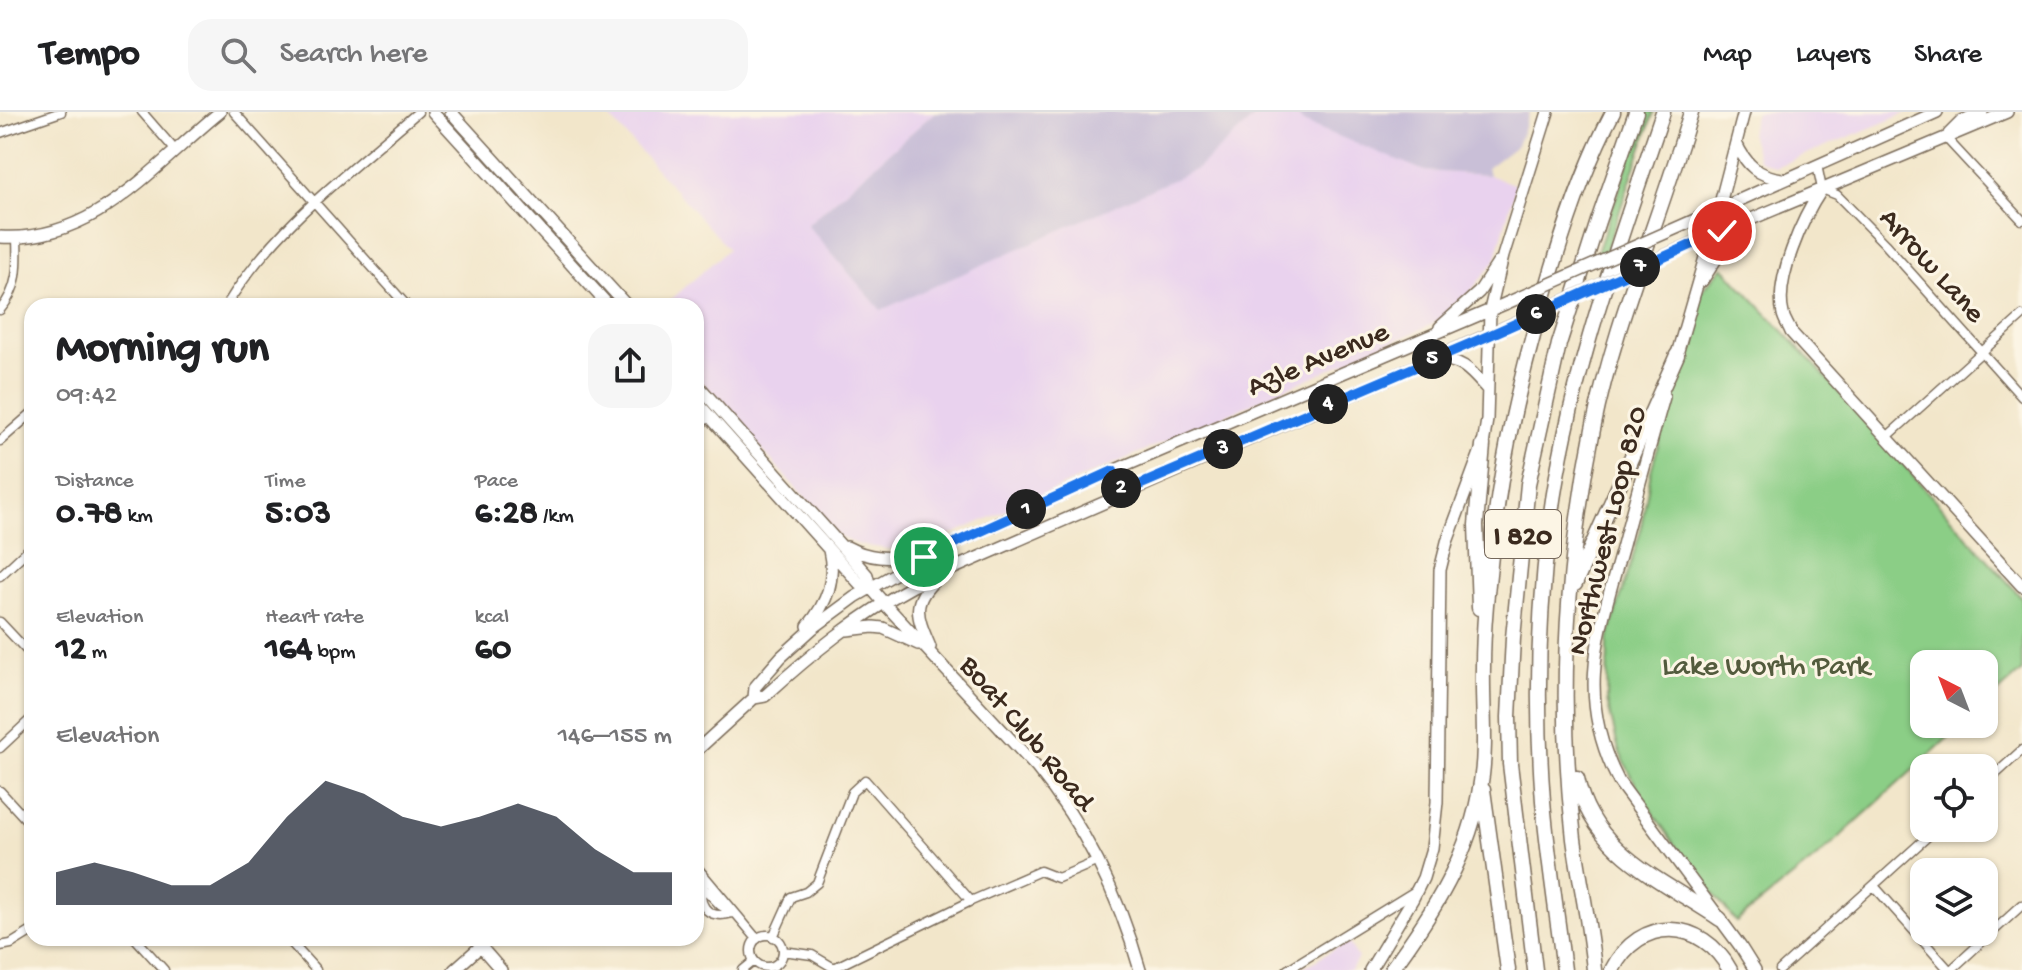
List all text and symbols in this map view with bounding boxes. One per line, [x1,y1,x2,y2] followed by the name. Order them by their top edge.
[188,19,748,91] search box
[40,33,140,77] text: Tempo
[216,33,260,77] icon: search
[280,38,427,73] text: Search here
[1703,39,1752,72] text: Map
[1796,39,1870,72] text: Layers
[1914,39,1982,72] text: Share
[1688,197,1756,265] pin
[1870,202,1992,332] street label: Arrow Lane
[1700,209,1744,253] icon: check
[1620,247,1660,287] pin: 7
[1634,254,1646,280] text: 7
[1516,294,1556,334] pin: 6
[1530,301,1542,327] text: 6
[1243,315,1395,407] street label: Azle Avenue
[588,324,672,408] button: share
[56,325,269,377] text: Morning run
[1412,339,1452,379] pin: 5
[1426,346,1438,372] text: 5
[56,381,117,412] text: 09:42
[1308,384,1348,424] pin: 4
[1323,391,1333,417] text: 4
[1561,403,1657,659] street label: Northwest Loop 820
[1203,429,1243,469] pin: 3
[1217,436,1229,462] text: 3
[1101,468,1141,508] pin: 2
[56,469,134,495] text: Distance
[265,469,306,495] text: Time
[475,469,518,495] text: Pace
[1116,475,1126,501] text: 2
[1006,489,1046,529] pin: 1
[56,495,122,535] text: 0.78
[265,495,331,535] text: 5:03
[475,495,538,535] text: 6:28
[1022,496,1030,522] text: 1
[122,504,153,530] text: km
[538,504,574,530] text: /km
[1485,510,1561,558] road number: I 820
[890,523,958,591] pin
[902,535,946,579] icon: arrive
[56,605,143,631] text: Elevation
[265,605,364,631] text: Heart rate
[475,605,509,631] text: kcal
[56,631,86,671] text: 12
[265,631,312,671] text: 164
[475,631,511,671] text: 60
[86,640,107,666] text: m
[312,640,356,666] text: bpm
[950,649,1102,822] street label: Boat Club Road
[1910,650,1998,738] north arrow
[1910,650,1998,946] map controls
[1662,651,1873,686] park label: Lake Worth Park
[56,722,159,753] text: Elevation
[558,722,672,753] text: 146–155 m
[1910,754,1998,842] button: locate
[1910,858,1998,946] button: layers

